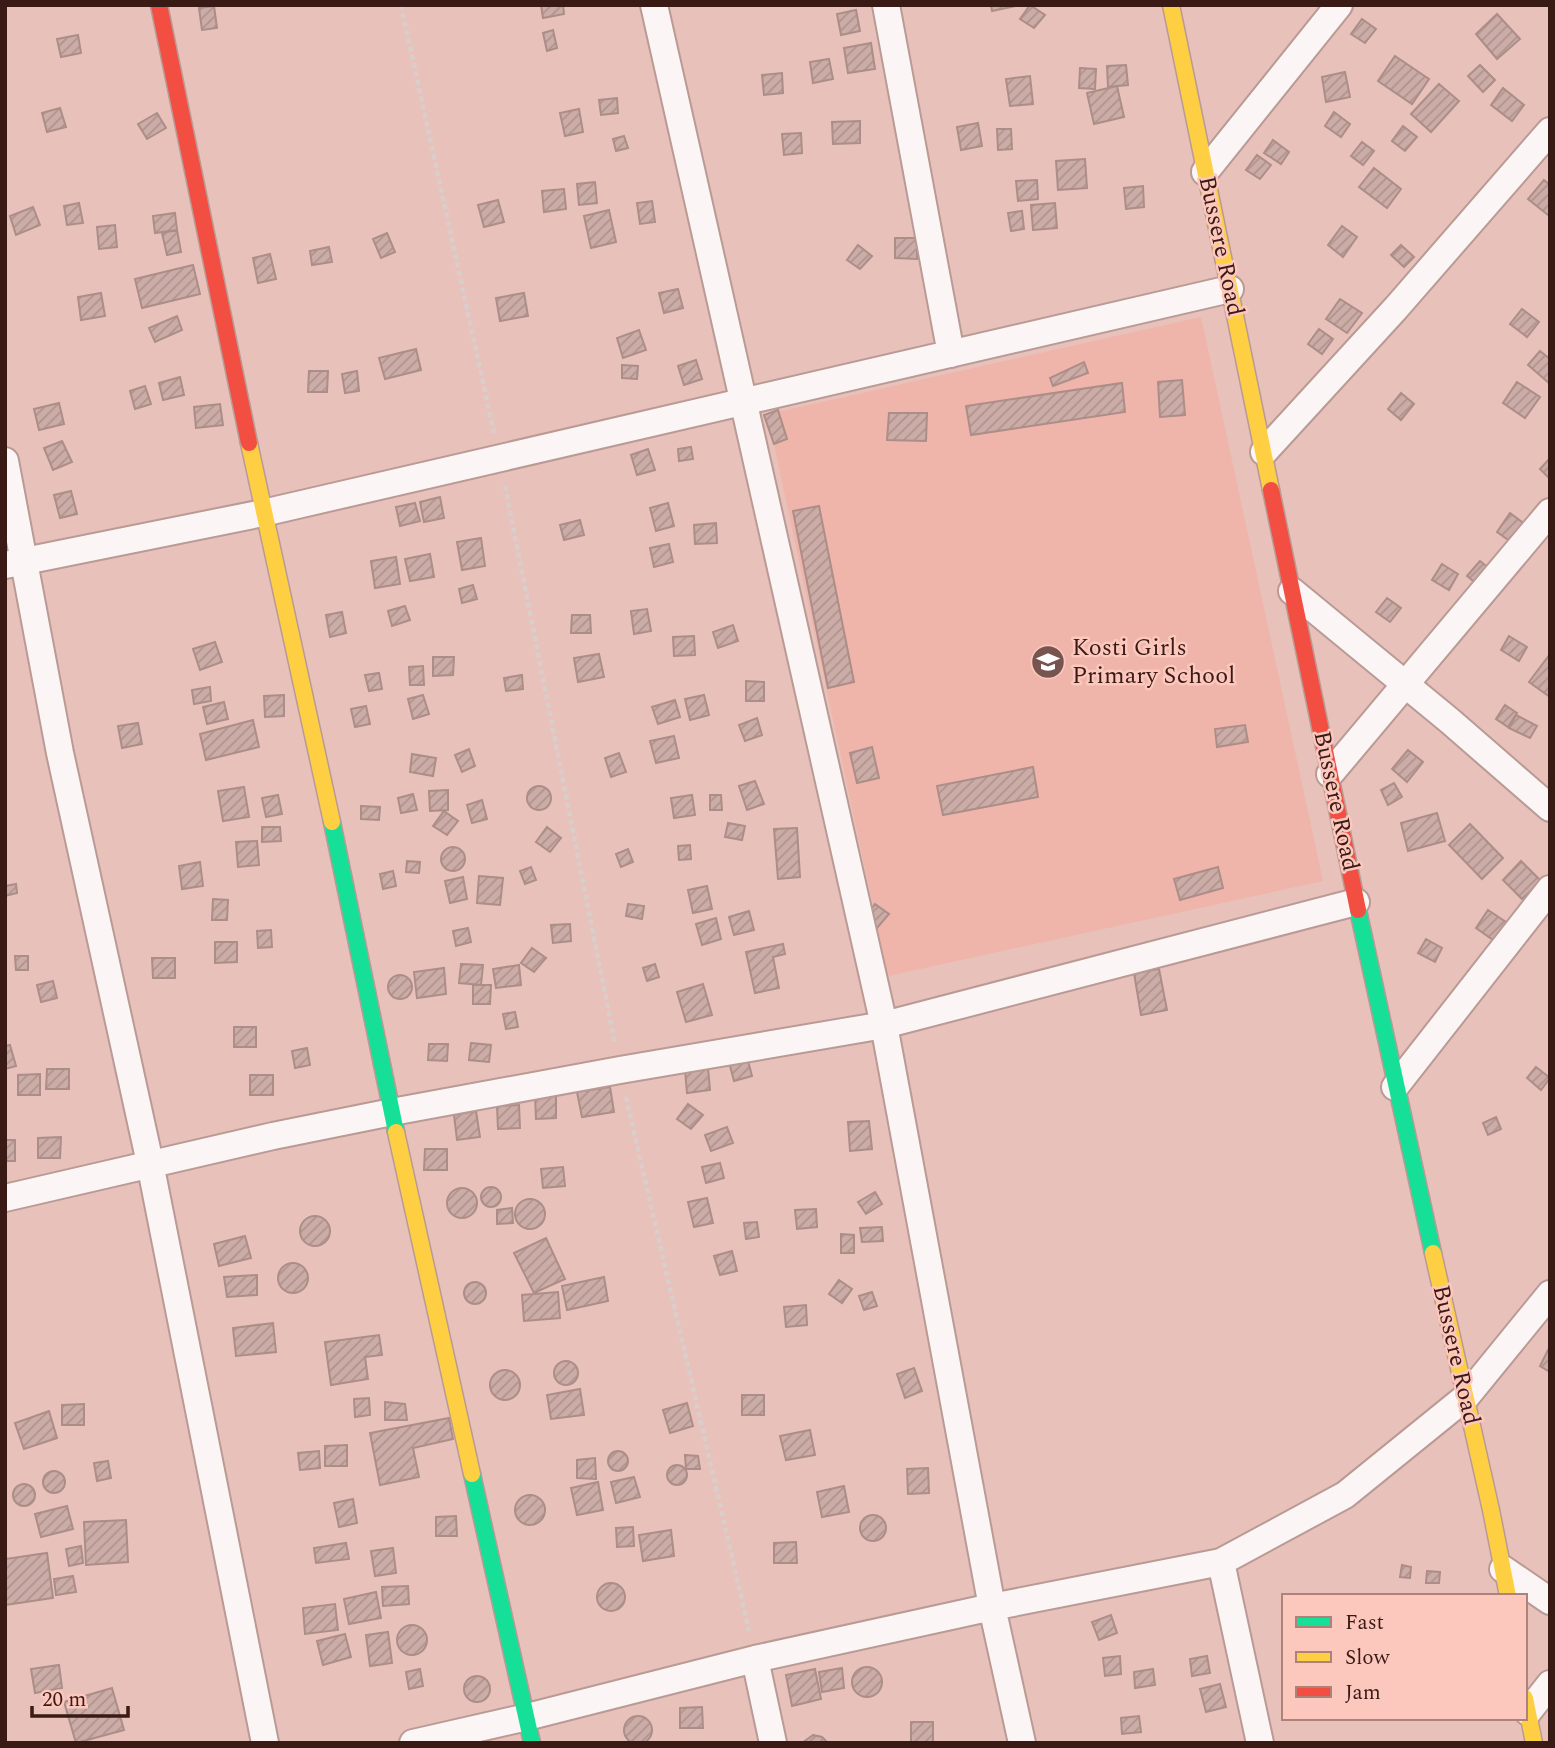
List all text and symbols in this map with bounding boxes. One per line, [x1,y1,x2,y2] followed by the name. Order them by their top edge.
[1189,173,1253,319] street label: Bussere Road
[1072,630,1235,694] place label: Kosti Girls Primary School
[1029,643,1067,681] school or university icon: Kosti Girls Primary School
[1304,728,1368,874] street label: Bussere Road
[1422,1281,1490,1429] street label: Bussere Road
[1282,1594,1527,1720] legend
[1345,1607,1384,1639] text: Fast
[1345,1642,1391,1674] text: Slow
[32,1674,128,1718] scale bar
[1345,1677,1381,1709] text: Jam
[42,1684,86,1716] text: 20 m

